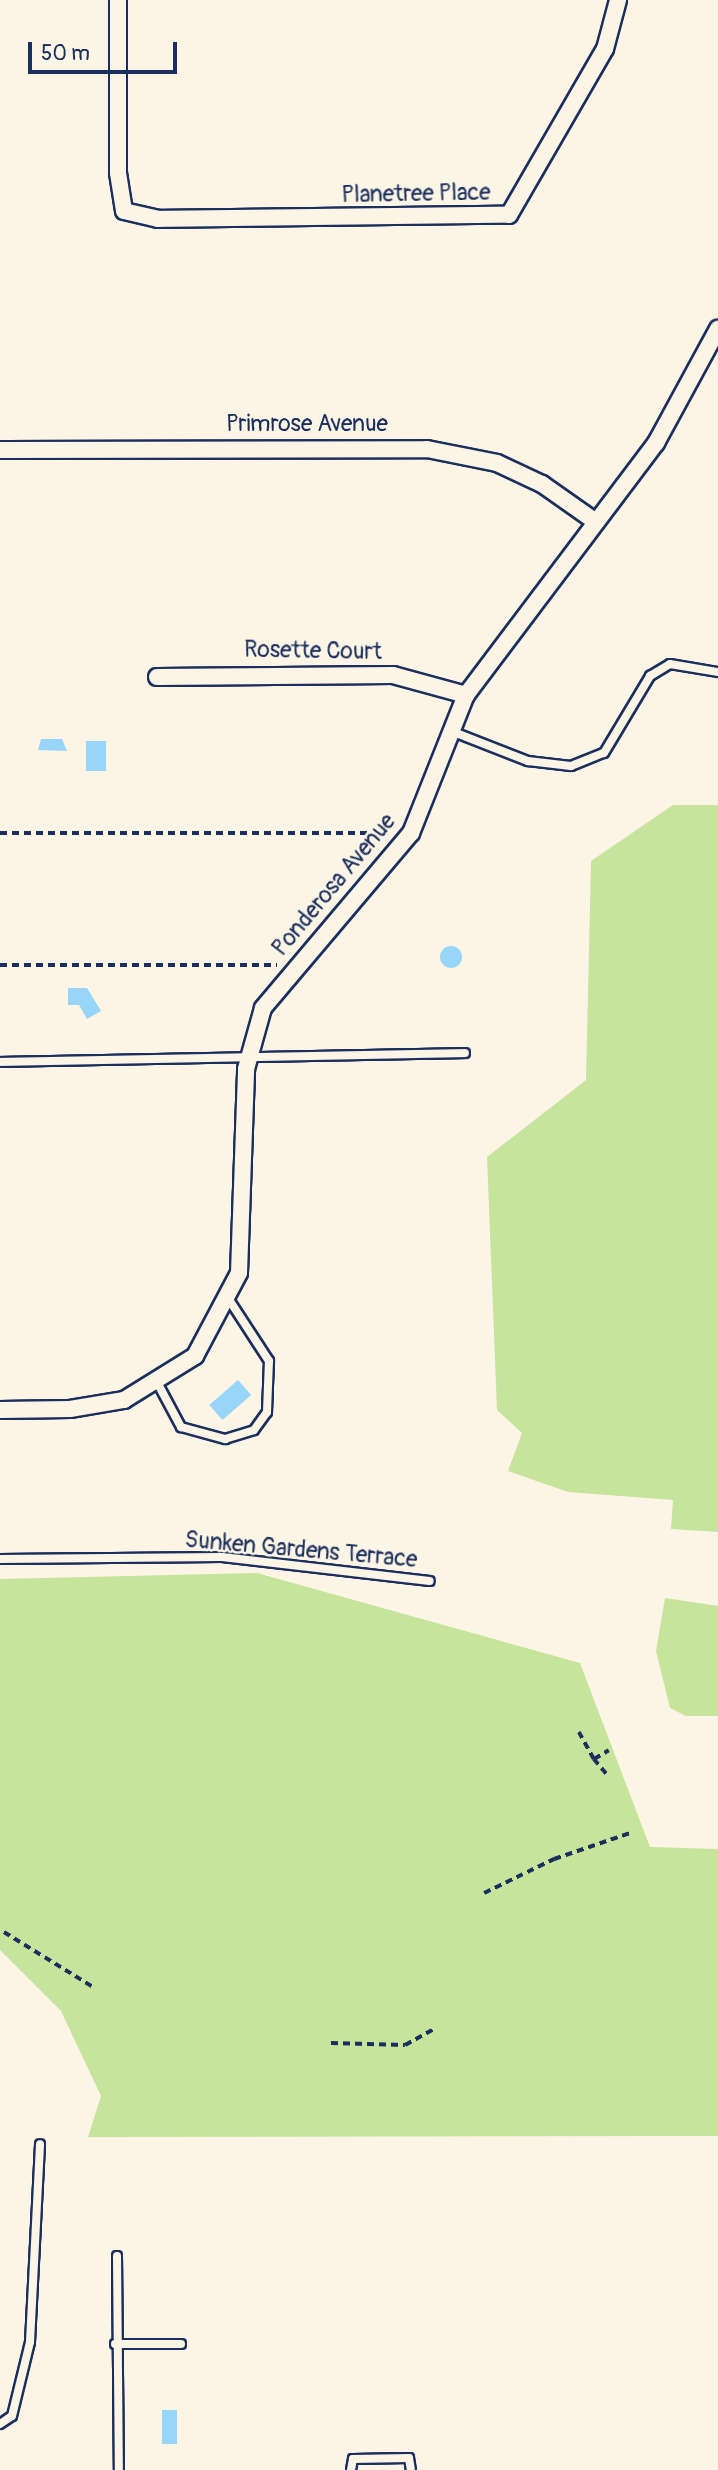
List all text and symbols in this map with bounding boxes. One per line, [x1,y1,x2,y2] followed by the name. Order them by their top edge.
[32,28,180,72] scale bar
[41,40,90,67] text: 50 m
[341,179,491,209] street label: Planetree Place
[226,410,388,438] street label: Primrose Avenue
[244,636,382,666] street label: Rosette Court
[266,808,402,962] street label: Ponderosa Avenue
[184,1526,418,1574] street label: Sunken Gardens Terrace

